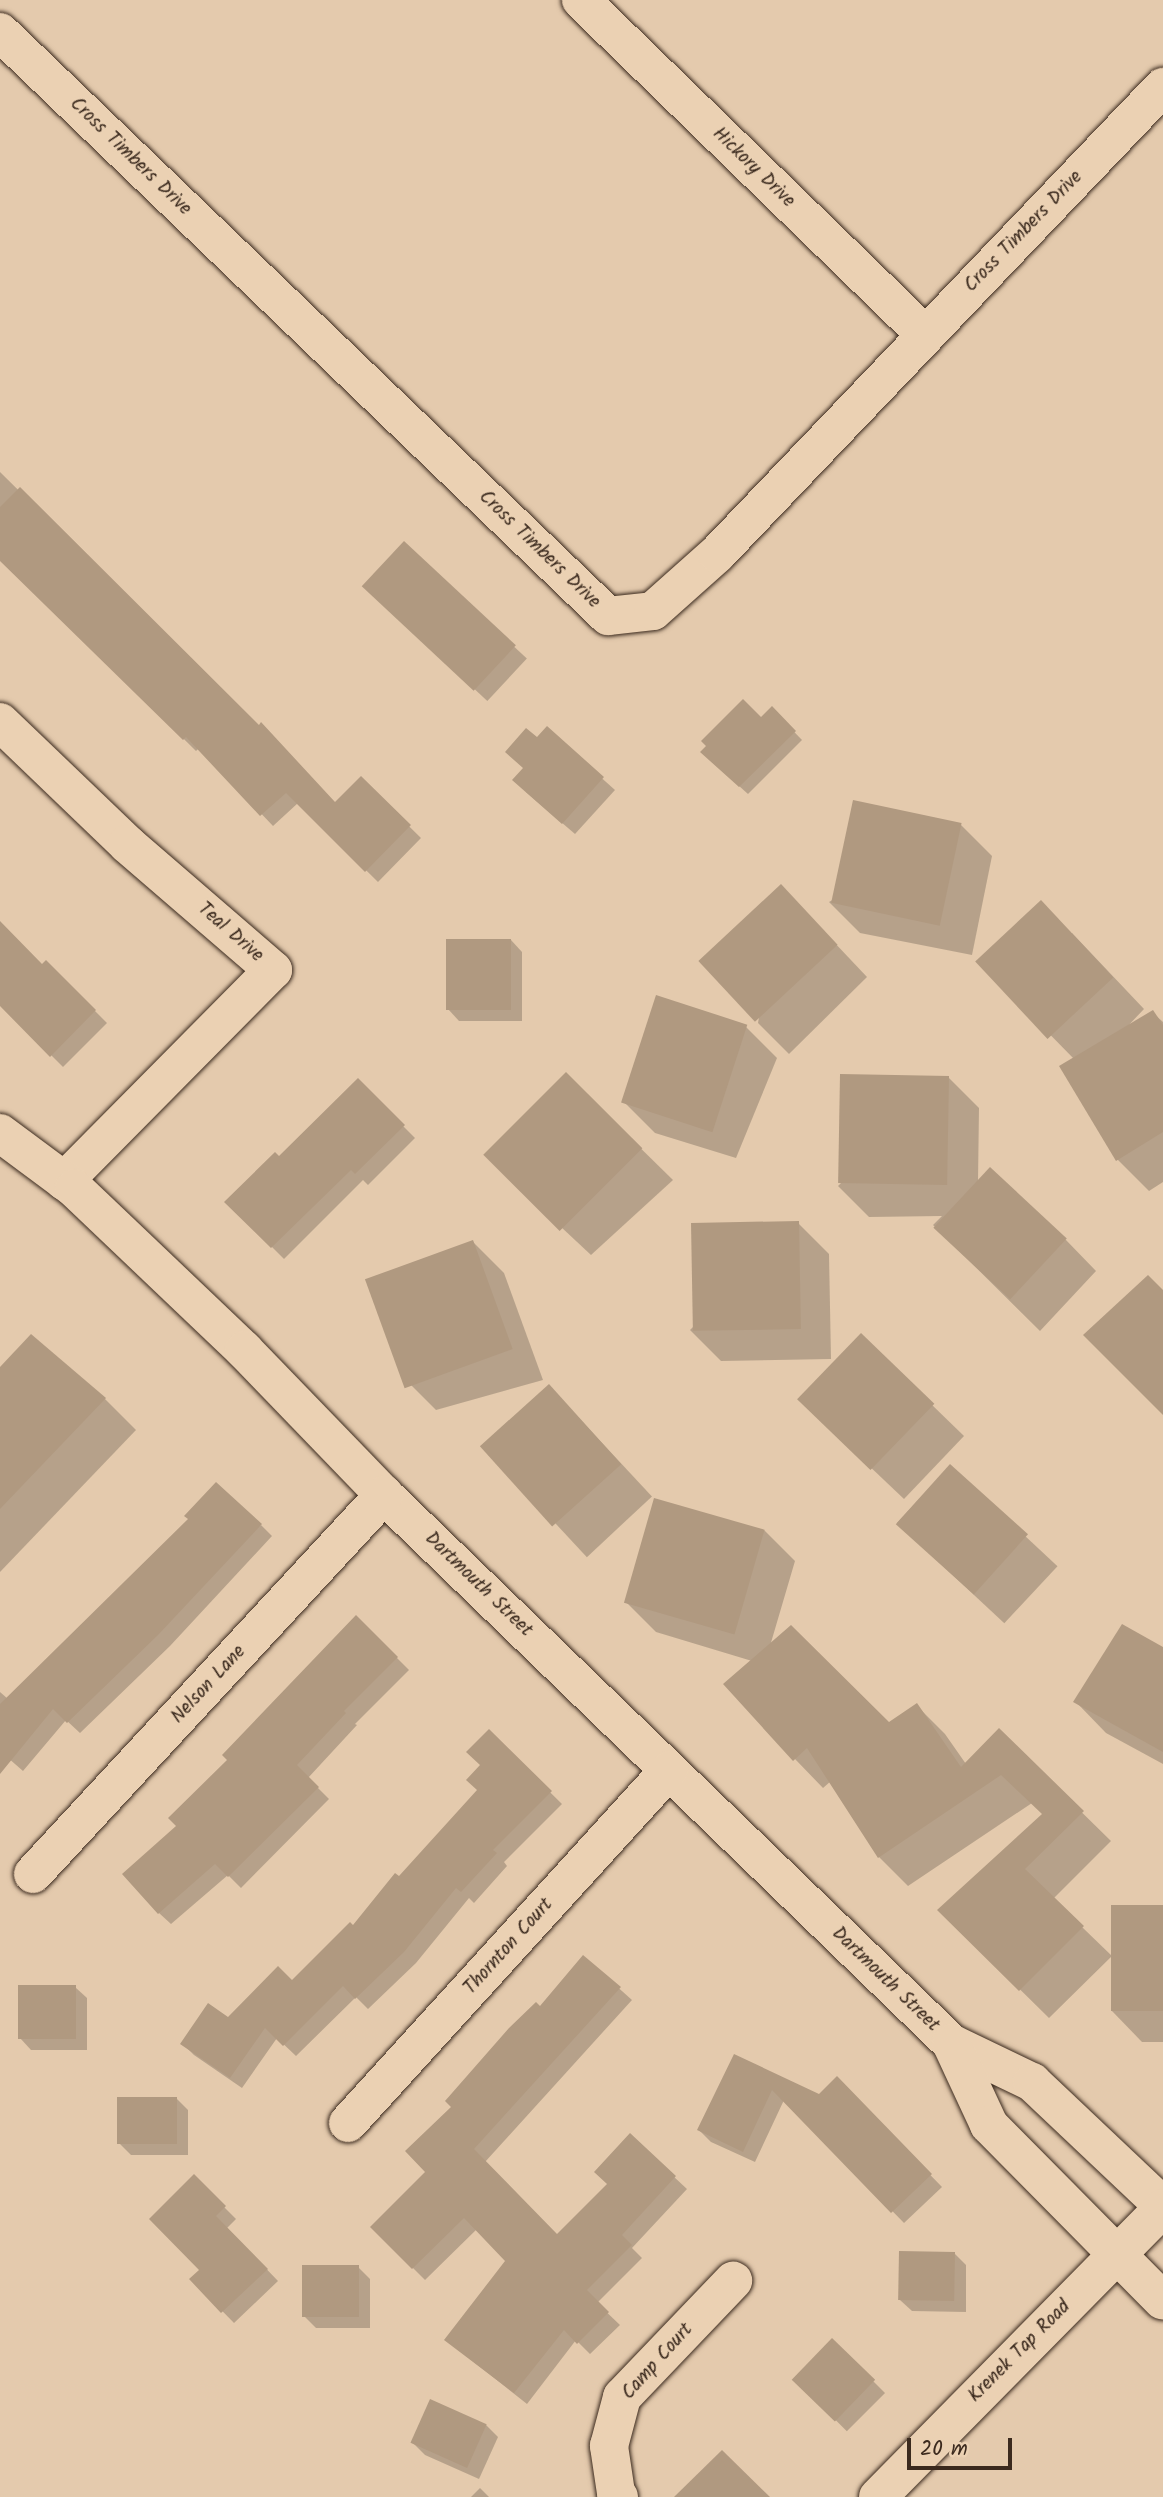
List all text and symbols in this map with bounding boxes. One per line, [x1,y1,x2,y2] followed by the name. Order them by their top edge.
[65,93,195,221] street label: Cross Timbers Drive
[707,123,799,213] street label: Hickory Drive
[960,167,1088,297] street label: Cross Timbers Drive
[474,486,604,614] street label: Cross Timbers Drive
[193,898,267,968] street label: Teal Drive
[419,1528,537,1642] street label: Dartmouth Street
[167,1641,251,1729] street label: Nelson Lane
[460,1894,558,2000] street label: Thornton Court
[826,1923,944,2037] street label: Dartmouth Street
[964,2296,1076,2408] street label: Krenek Tap Road
[618,2319,698,2405] street label: Camp Court
[911,2424,1016,2468] scale bar
[920,2433,968,2466] text: 20 m

